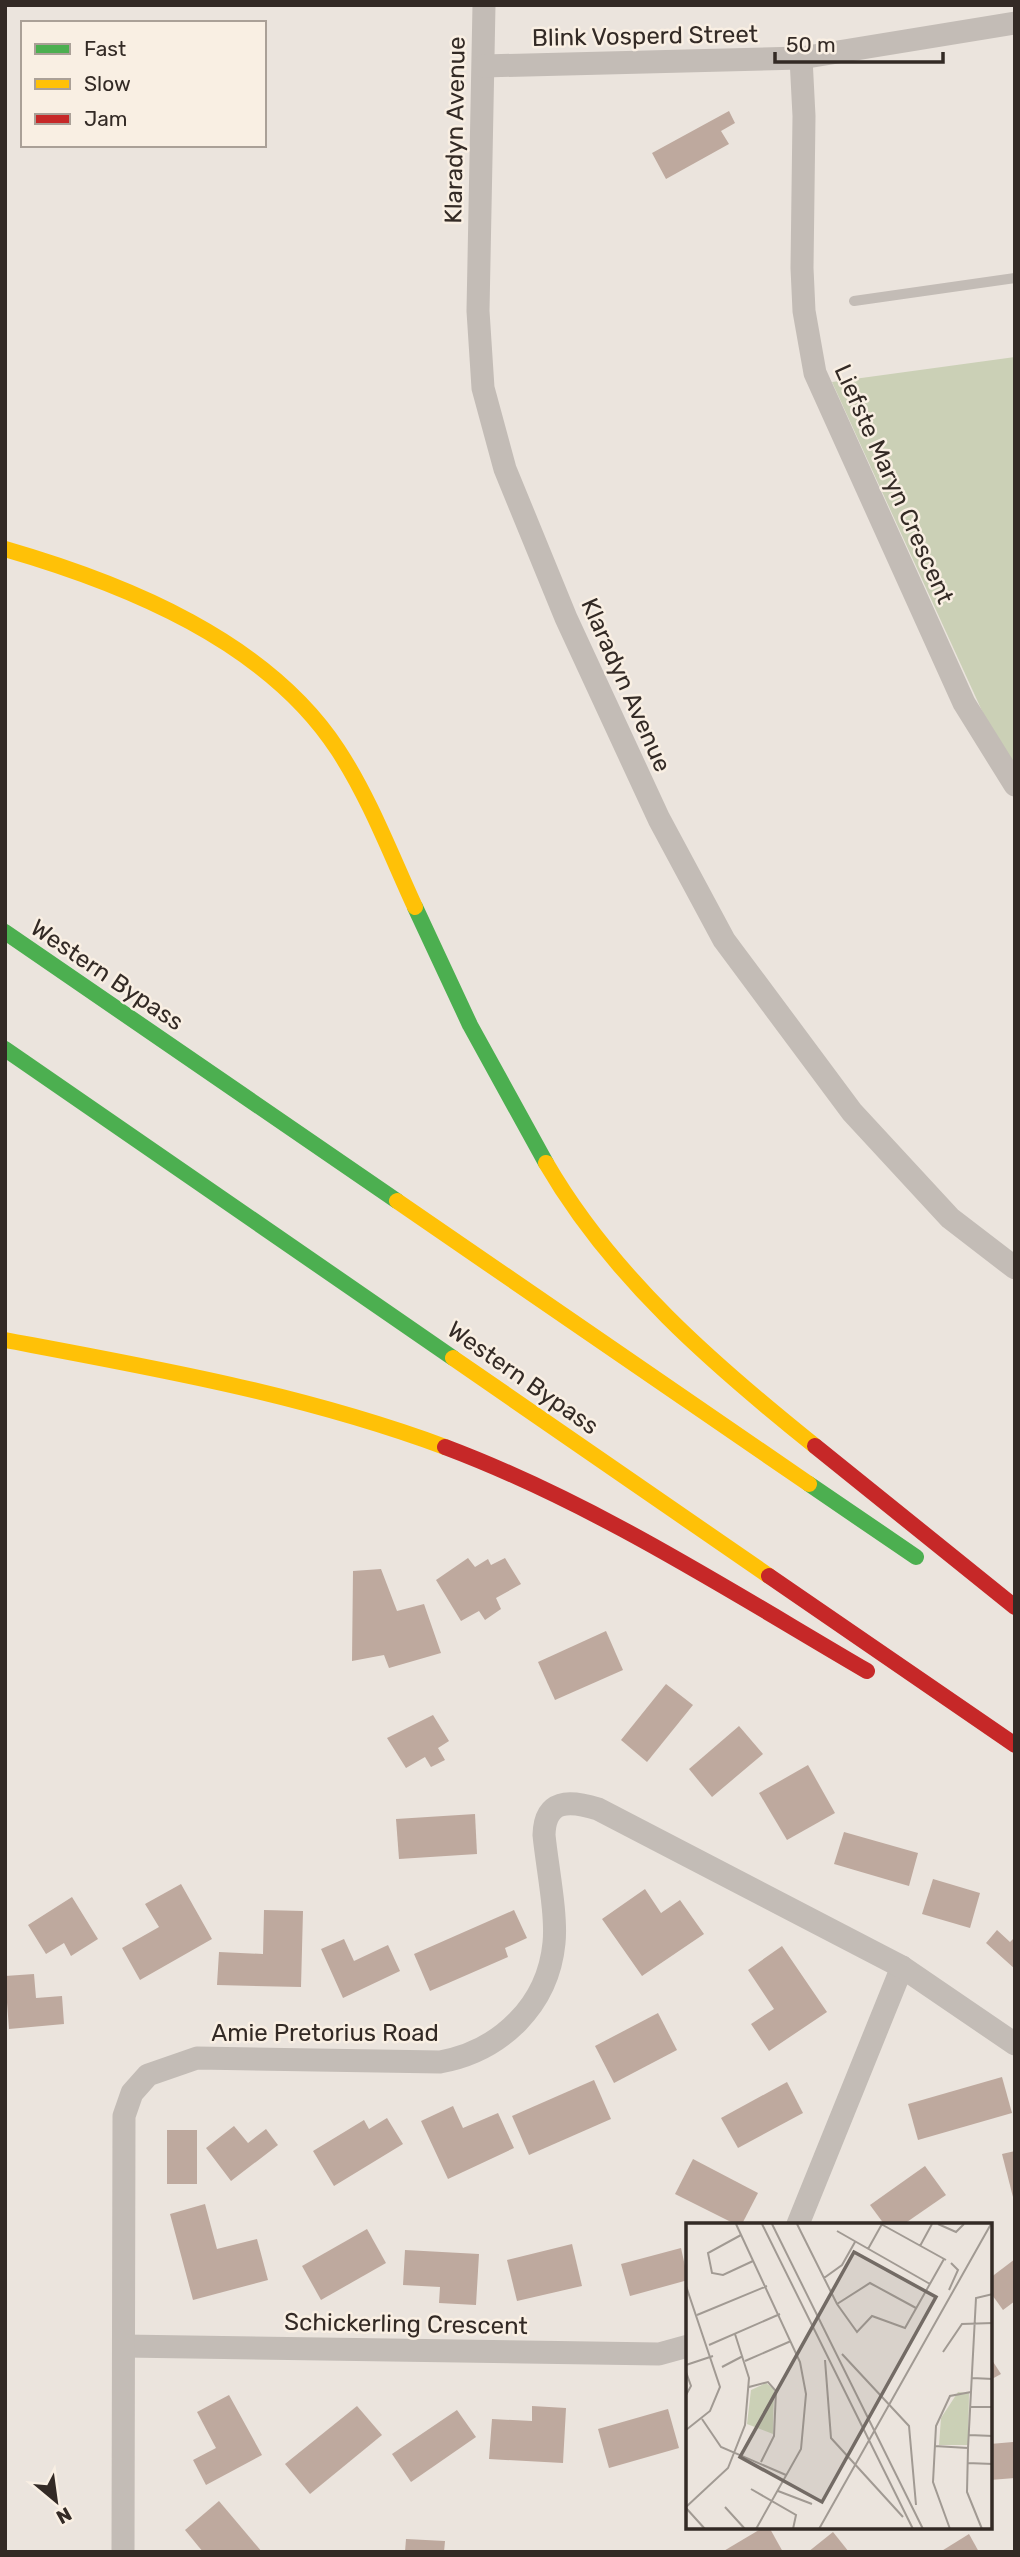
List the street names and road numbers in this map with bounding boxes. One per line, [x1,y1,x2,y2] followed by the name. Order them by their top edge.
[532,20,758,52] street label: Blink Vosperd Street
[439,36,471,224] street label: Klaradyn Avenue
[829,360,959,608] street label: Liefste Maryn Crescent
[575,594,677,776] street label: Klaradyn Avenue
[25,914,189,1036] street label: Western Bypass
[442,1315,604,1441] street label: Western Bypass
[211,2019,439,2047] street label: Amie Pretorius Road
[284,2308,528,2340] street label: Schickerling Crescent

